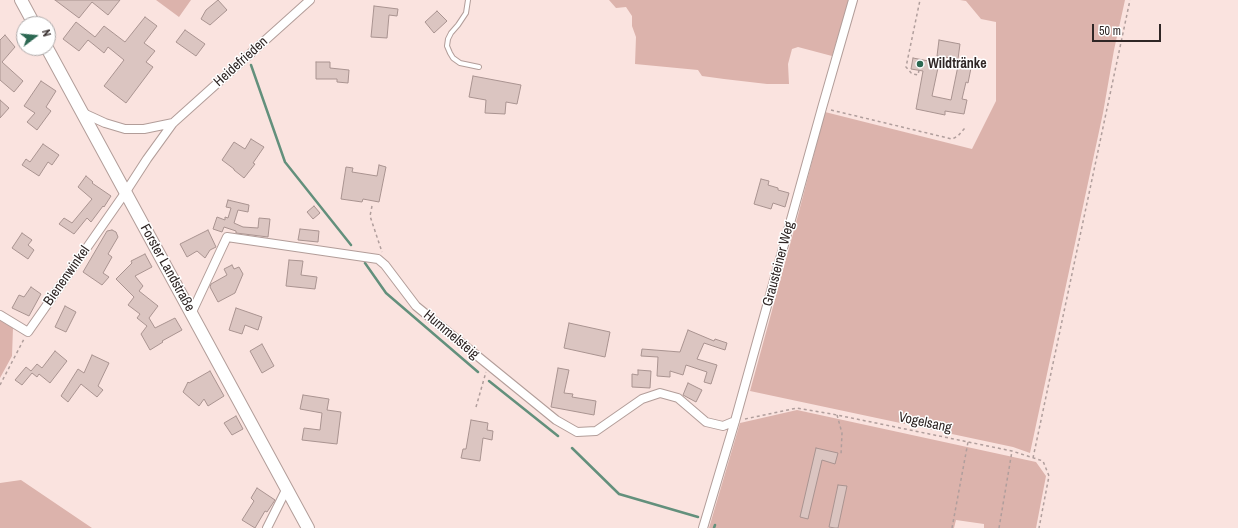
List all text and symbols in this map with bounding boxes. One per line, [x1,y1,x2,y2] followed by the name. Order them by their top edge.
[16,16,56,56] north arrow
[1094,16,1163,42] scale bar
[1099,23,1121,39] text: 50 m
[39,28,54,38] text: N
[211,34,271,90] street label: Heidefrieden
[928,56,987,72] place label: Wildtränke
[915,59,925,69] marker: Wildtränke
[760,220,798,308] street label: Grausteiner Weg
[136,221,198,315] street label: Forster Landstraße
[40,243,94,309] street label: Bienenwinkel
[420,307,482,363] street label: Hummelsteig
[897,409,953,437] street label: Vogelsang

